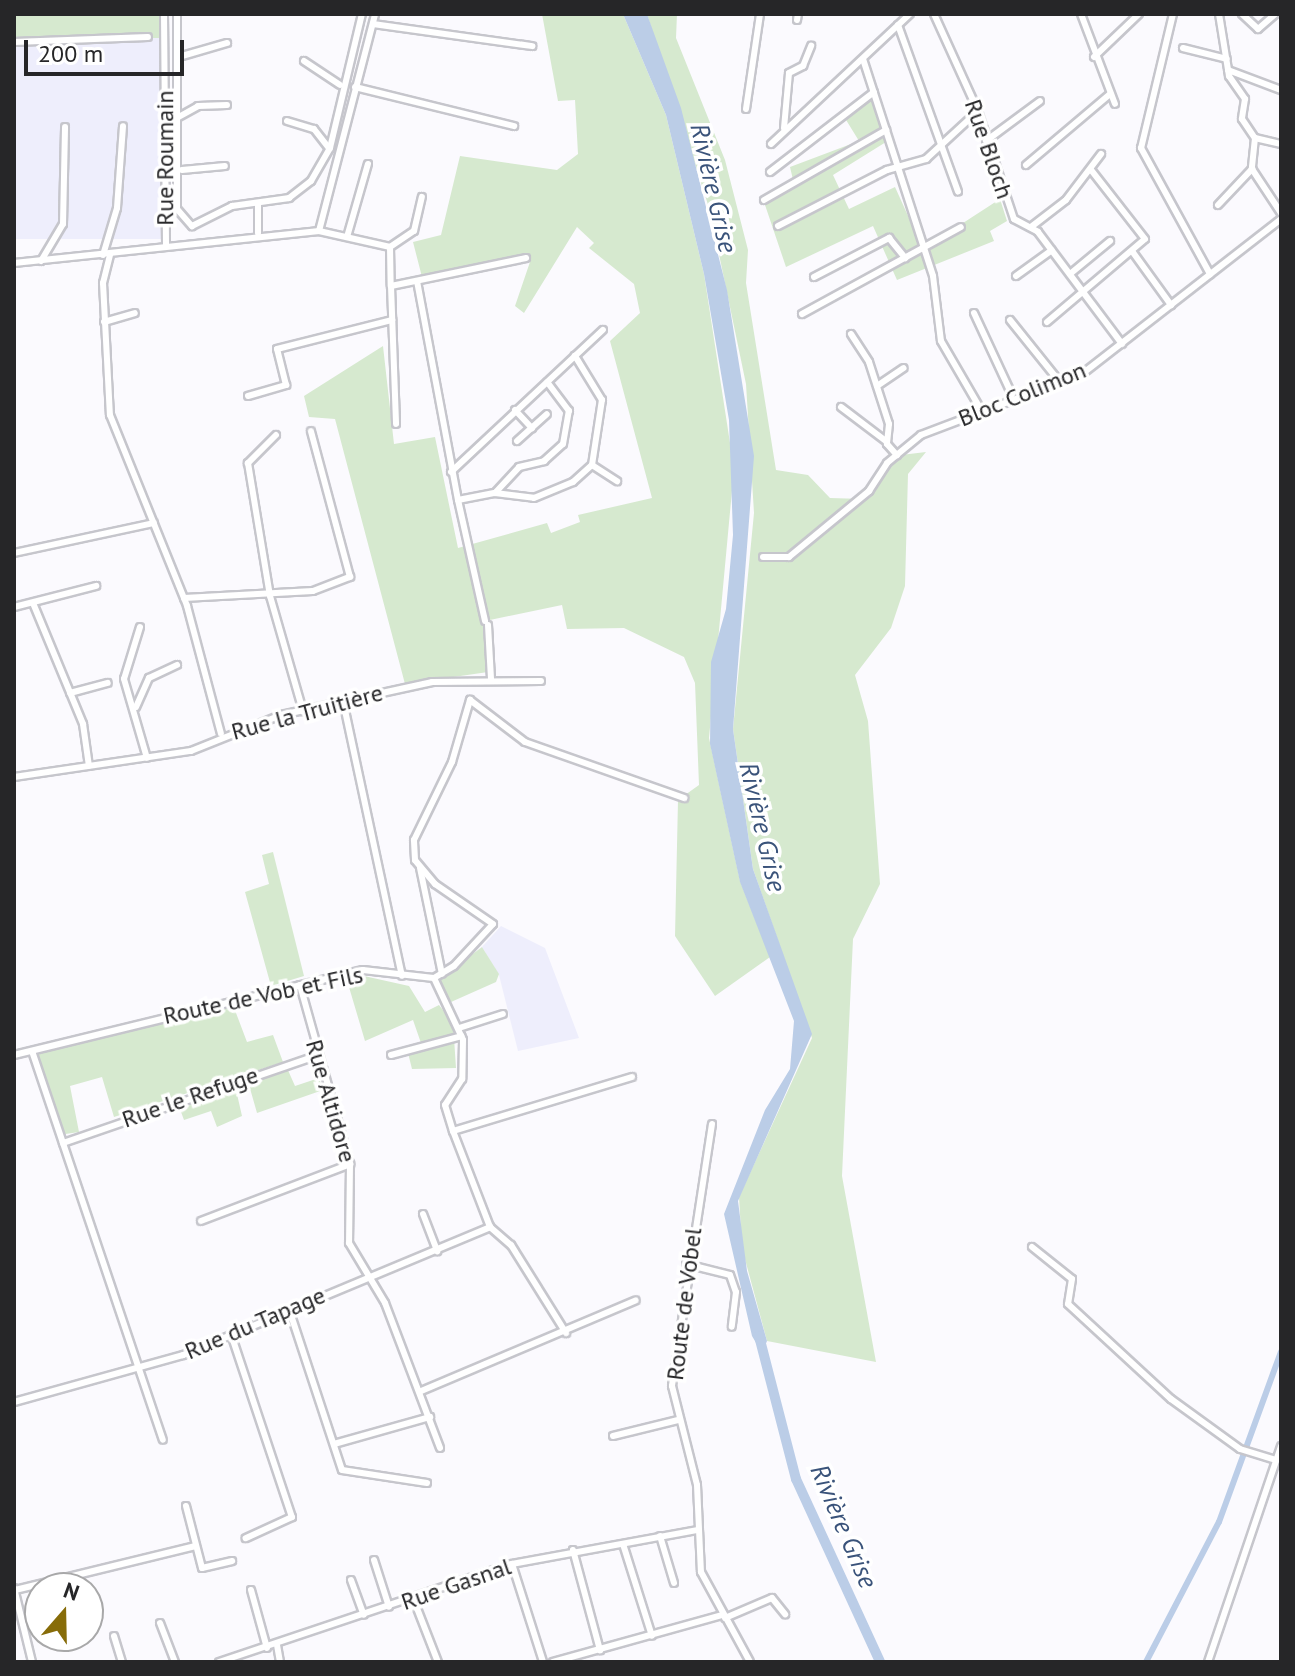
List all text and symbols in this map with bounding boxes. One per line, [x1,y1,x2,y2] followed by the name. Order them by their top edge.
[28,24,188,74] scale bar
[38,38,103,69] text: 200 m
[151,90,179,226] street label: Rue Roumain
[959,95,1019,203] street label: Rue Bloch
[684,120,744,256] water label: Rivière Grise
[954,355,1090,433] street label: Bloc Colimon
[228,678,386,746] street label: Rue la Truitière
[733,759,793,895] water label: Rivière Grise
[160,960,366,1030] street label: Route de Vob et Fils
[300,1036,362,1166] street label: Rue Altidore
[118,1060,262,1134] street label: Rue le Refuge
[660,1226,708,1382] street label: Route de Vobel
[180,1280,330,1366] street label: Rue du Tapage
[804,1459,884,1593] water label: Rivière Grise
[397,1552,515,1616] street label: Rue Gasnal
[24,1572,104,1652] north arrow
[60,1576,83,1607] text: N

